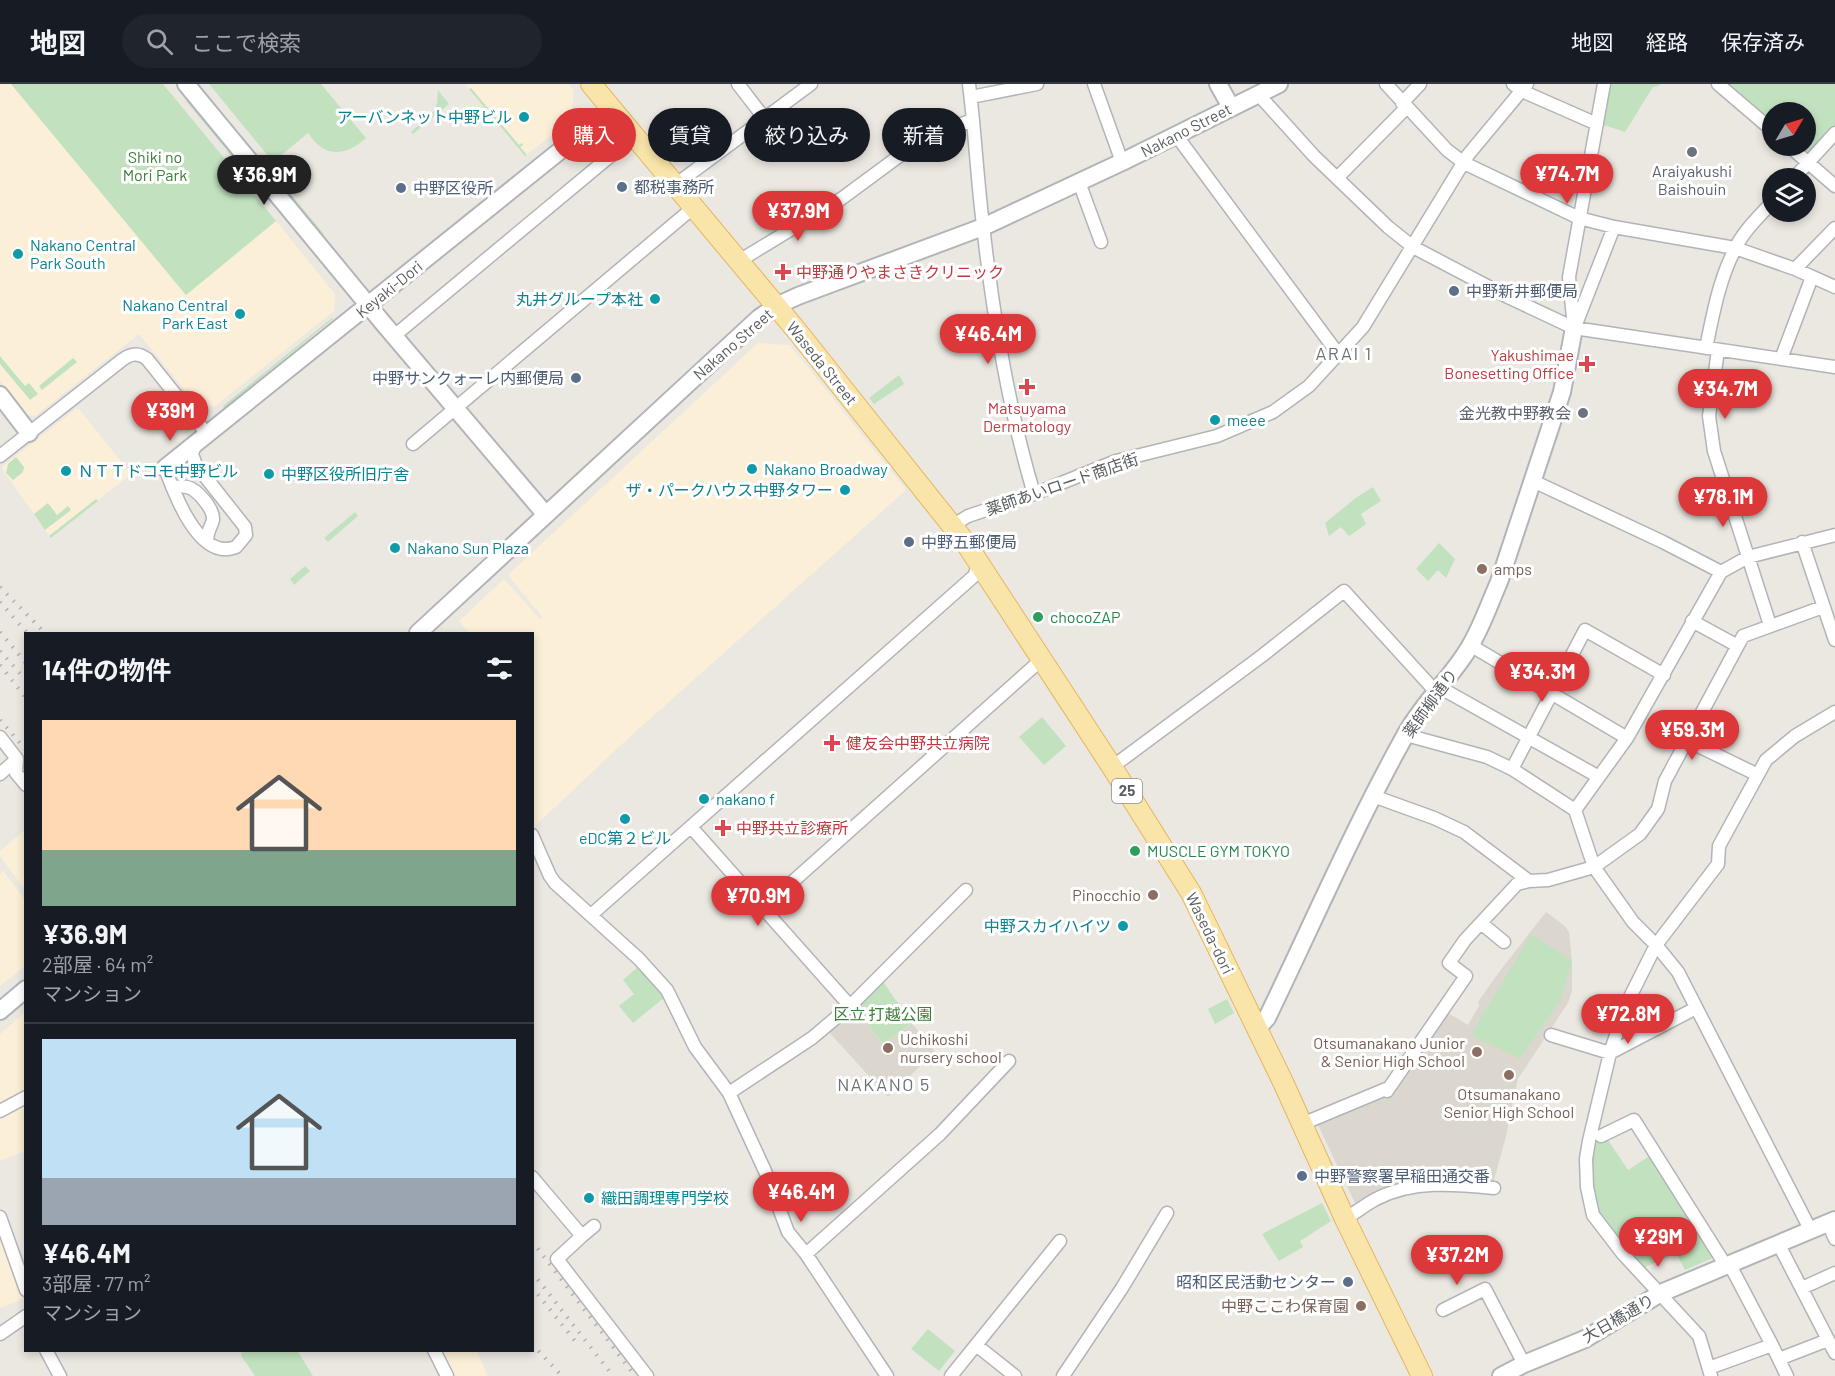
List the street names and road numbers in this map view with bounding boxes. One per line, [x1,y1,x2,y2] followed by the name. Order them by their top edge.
[1137,99,1234,161] street label: Nakano Street
[352,256,426,321] street label: Keyaki-Dori
[689,304,776,383] street label: Nakano Street
[783,317,862,408] street label: Waseda Street
[983,448,1141,519] street label: 薬師あいロード商店街
[1398,665,1461,741] street label: 薬師柳通り
[1112,779,1142,803] road number: 25
[1183,889,1238,977] street label: Waseda-dori
[1578,1289,1657,1346] street label: 大日橋通り

